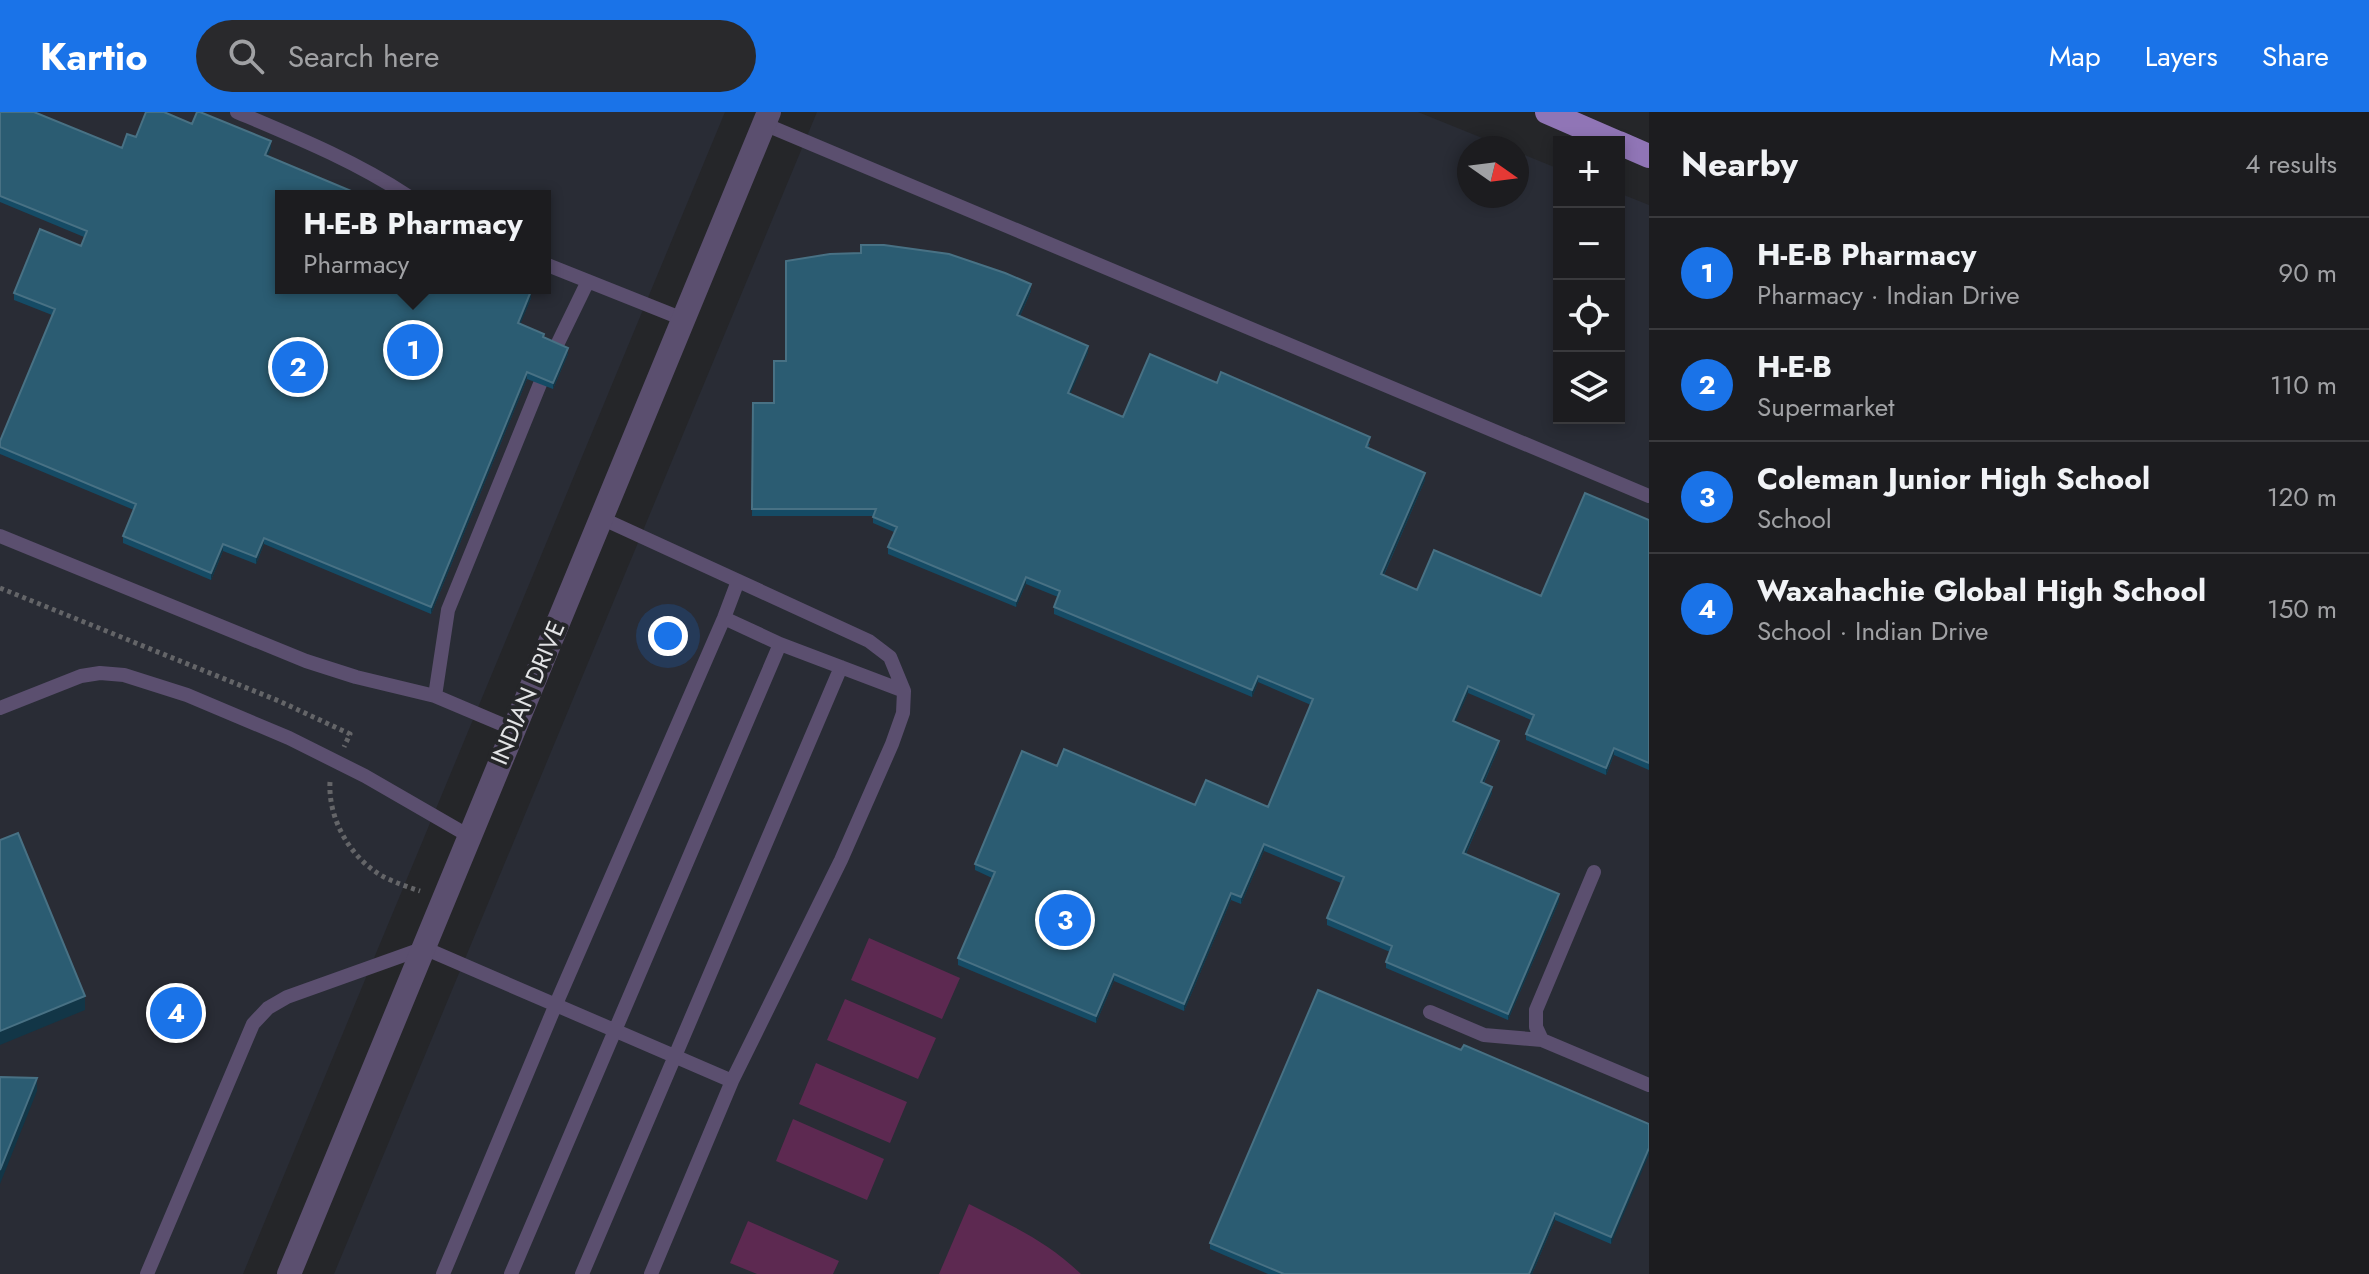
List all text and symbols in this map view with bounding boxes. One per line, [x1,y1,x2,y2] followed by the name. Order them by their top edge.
[196,20,756,92] search box
[40,29,148,84] text: Kartio
[224,34,268,78] icon: search
[288,35,439,78] text: Search here
[2049,36,2101,77] text: Map
[2145,36,2218,77] text: Layers
[2262,36,2329,77] text: Share
[1457,136,1529,208] north arrow
[1553,136,1625,424] map controls
[1553,136,1625,208] button: +
[1681,140,1798,189] text: Nearby
[2245,145,2337,183] text: 4 results
[275,190,551,294] popup
[303,202,523,245] text: H-E-B Pharmacy
[1553,208,1625,280] button: −
[1757,233,1976,276] text: H-E-B Pharmacy
[303,245,409,283] text: Pharmacy
[1700,254,1714,292] text: 1
[2278,254,2337,292] text: 90 m
[1757,276,2020,314] text: Pharmacy · Indian Drive
[1553,280,1625,352] button: locate
[387,320,439,380] pin: 1
[272,337,324,397] pin: 2
[1757,345,1832,388] text: H-E-B
[1553,352,1625,424] button: layers
[1698,366,1716,404] text: 2
[2270,366,2337,404] text: 110 m
[1757,388,1894,426] text: Supermarket
[1757,457,2150,500] text: Coleman Junior High School
[1699,478,1715,516] text: 3
[2267,478,2337,516] text: 120 m
[1757,500,1832,538] text: School
[1757,569,2206,612] text: Waxahachie Global High School
[1698,590,1716,628] text: 4
[2267,590,2337,628] text: 150 m
[1757,612,1988,650] text: School · Indian Drive
[482,616,574,770] street label: INDIAN DRIVE
[648,616,688,656] your location
[1039,890,1091,950] pin: 3
[150,983,202,1043] pin: 4

